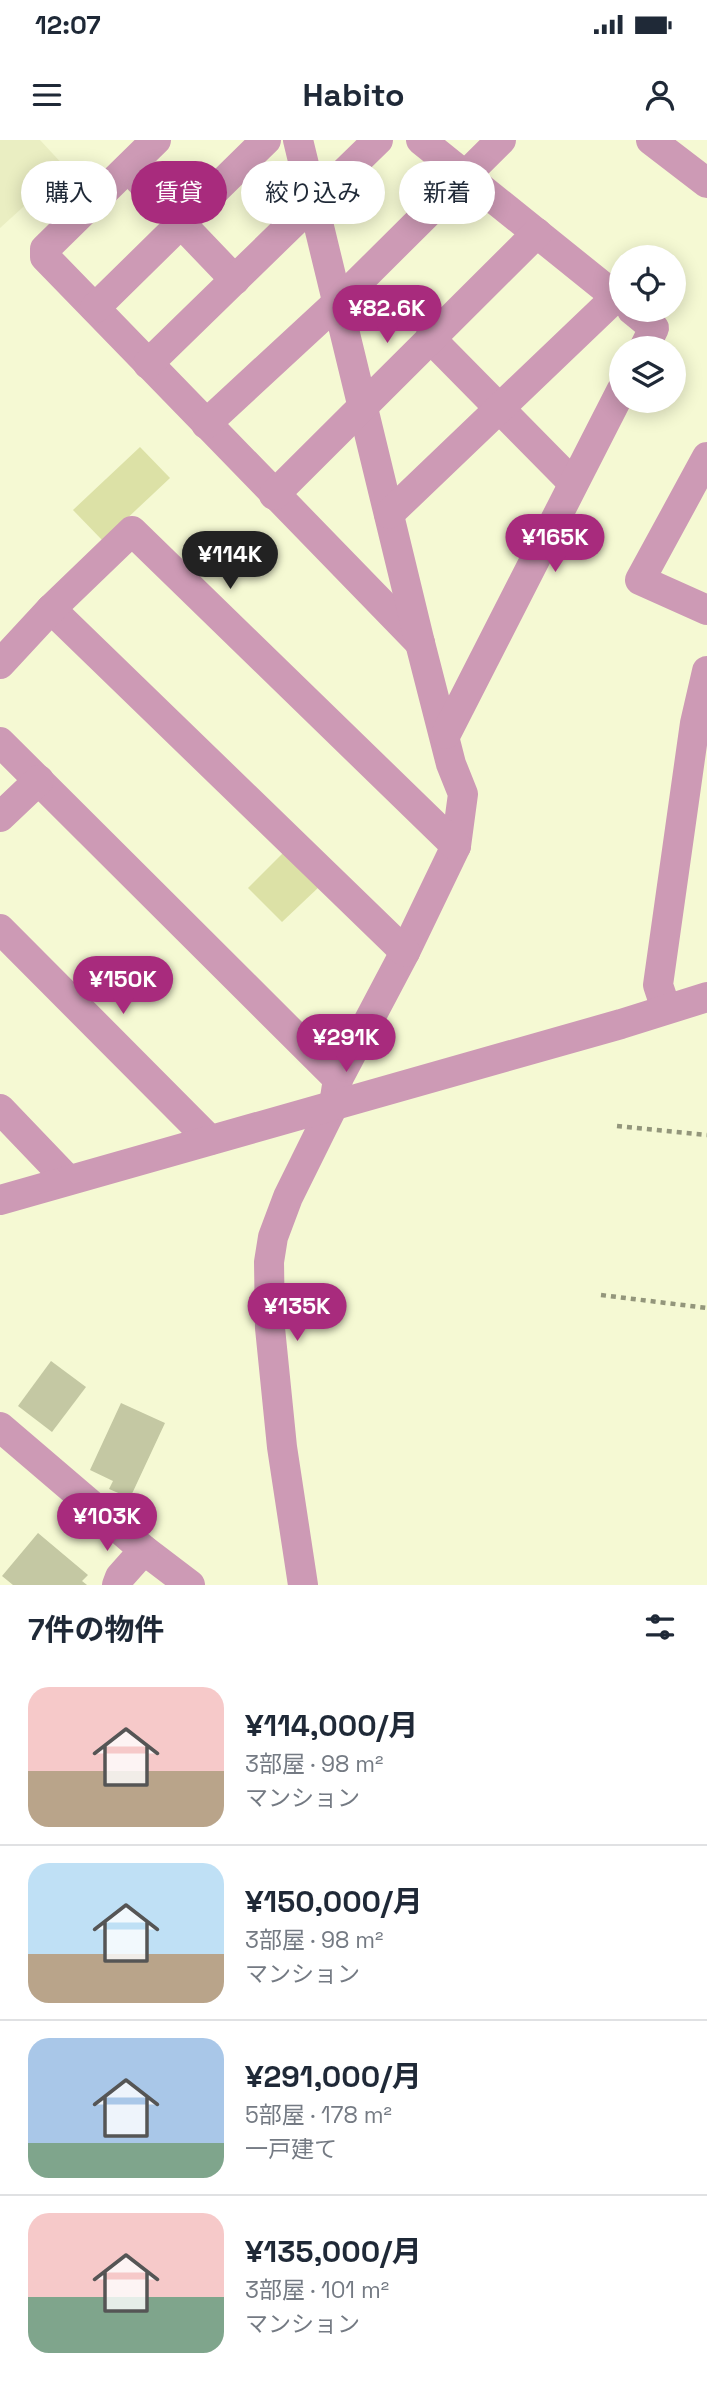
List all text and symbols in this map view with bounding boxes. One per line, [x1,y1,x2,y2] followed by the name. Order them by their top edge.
[35,8,101,42] text: 12:07
[302,75,405,115] text: Habito
[28,76,66,114] icon: menu
[641,76,679,114] icon: person
[21,161,117,224] chip: 購入
[131,161,227,224] chip: 賃貸
[241,161,385,224] chip: 絞り込み
[399,161,495,224] chip: 新着
[609,245,686,413] map controls
[609,245,686,322] button: locate
[330,286,444,345] pin: ¥82.6K
[349,293,425,323] text: ¥82.6K
[609,336,686,413] button: layers
[506,514,604,574] pin: ¥165K
[521,522,589,552] text: ¥165K
[181,532,279,591] pin: ¥114K
[198,539,262,569] text: ¥114K
[74,956,172,1016] pin: ¥150K
[89,964,157,994] text: ¥150K
[297,1014,395,1074] pin: ¥291K
[313,1022,379,1052] text: ¥291K
[248,1284,346,1343] pin: ¥135K
[264,1291,330,1321] text: ¥135K
[58,1494,156,1553] pin: ¥103K
[73,1501,141,1531] text: ¥103K
[641,1608,679,1646] icon: filters
[28,1610,165,1649] text: 7件の物件
[245,1706,418,1745] text: ¥114,000/月
[84,1715,168,1799] icon: home
[245,1749,384,1779] text: 3部屋 · 98 m²
[245,1783,360,1813] text: マンション
[245,1882,423,1921] text: ¥150,000/月
[84,1891,168,1975] icon: home
[245,1925,384,1955] text: 3部屋 · 98 m²
[245,1959,360,1989] text: マンション
[245,2057,422,2096] text: ¥291,000/月
[84,2066,168,2150] icon: home
[245,2100,392,2130] text: 5部屋 · 178 m²
[245,2134,337,2164] text: 一戸建て
[245,2232,422,2271] text: ¥135,000/月
[84,2241,168,2325] icon: home
[245,2275,389,2305] text: 3部屋 · 101 m²
[245,2309,360,2339] text: マンション

